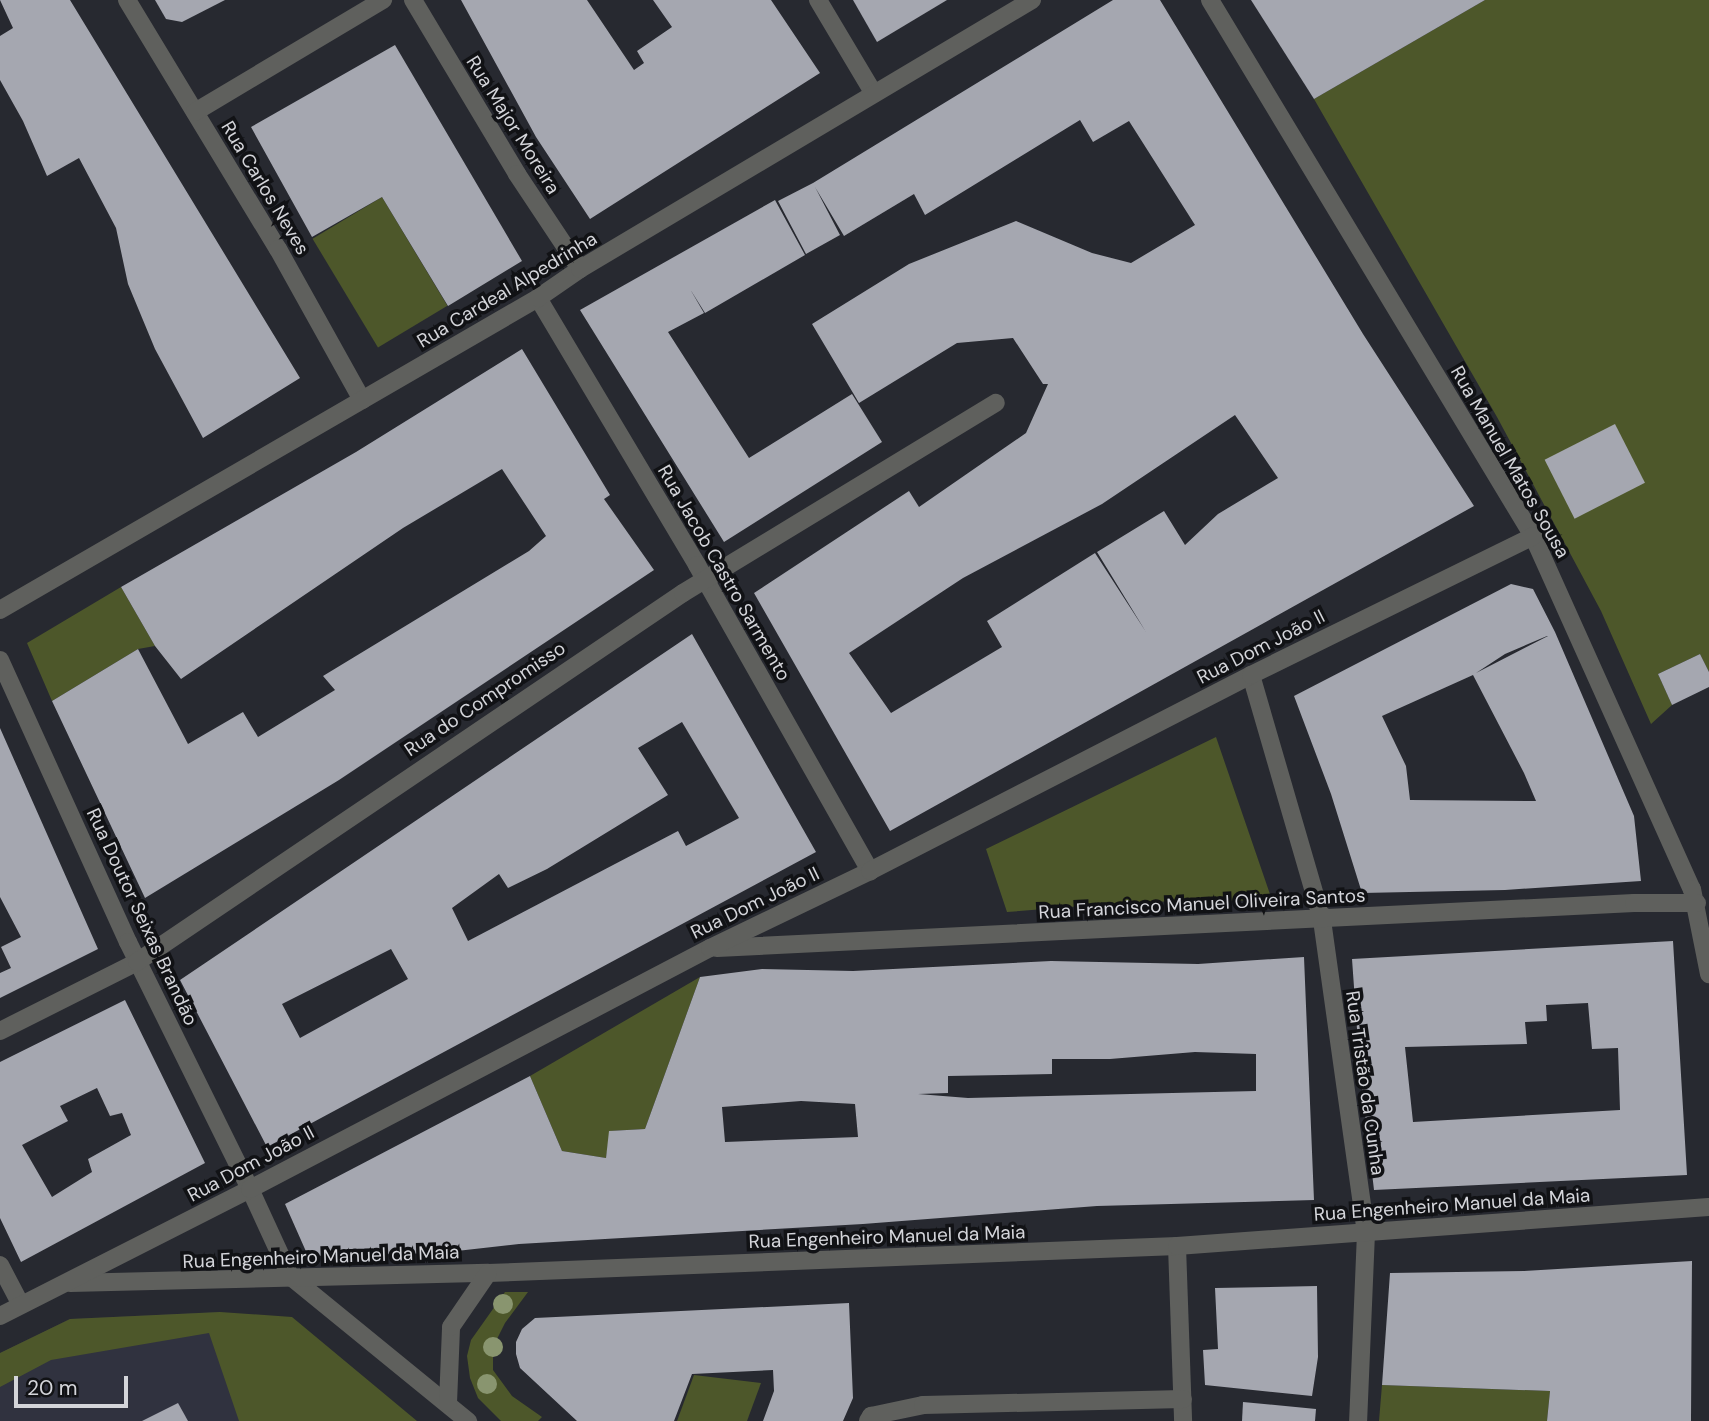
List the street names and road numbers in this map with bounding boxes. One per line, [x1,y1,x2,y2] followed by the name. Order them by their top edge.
[461,52,565,198] street label: Rua Major Moreira
[216,117,314,259] street label: Rua Carlos Neves
[413,227,601,353] street label: Rua Cardeal Alpedrinha
[1446,362,1574,562] street label: Rua Manuel Matos Sousa
[653,461,795,685] street label: Rua Jacob Castro Sarmento
[1193,605,1329,689] street label: Rua Dom João II
[400,637,570,761] street label: Rua do Compromisso
[82,805,202,1029] street label: Rua Doutor Seixas Brandão
[687,862,823,944] street label: Rua Dom João II
[1038,884,1366,924] street label: Rua Francisco Manuel Oliveira Santos
[1341,989,1389,1177] street label: Rua Tristão da Cunha
[184,1121,318,1207] street label: Rua Dom João II
[1313,1184,1591,1226] street label: Rua Engenheiro Manuel da Maia
[748,1221,1026,1253] street label: Rua Engenheiro Manuel da Maia
[182,1241,460,1273] street label: Rua Engenheiro Manuel da Maia

